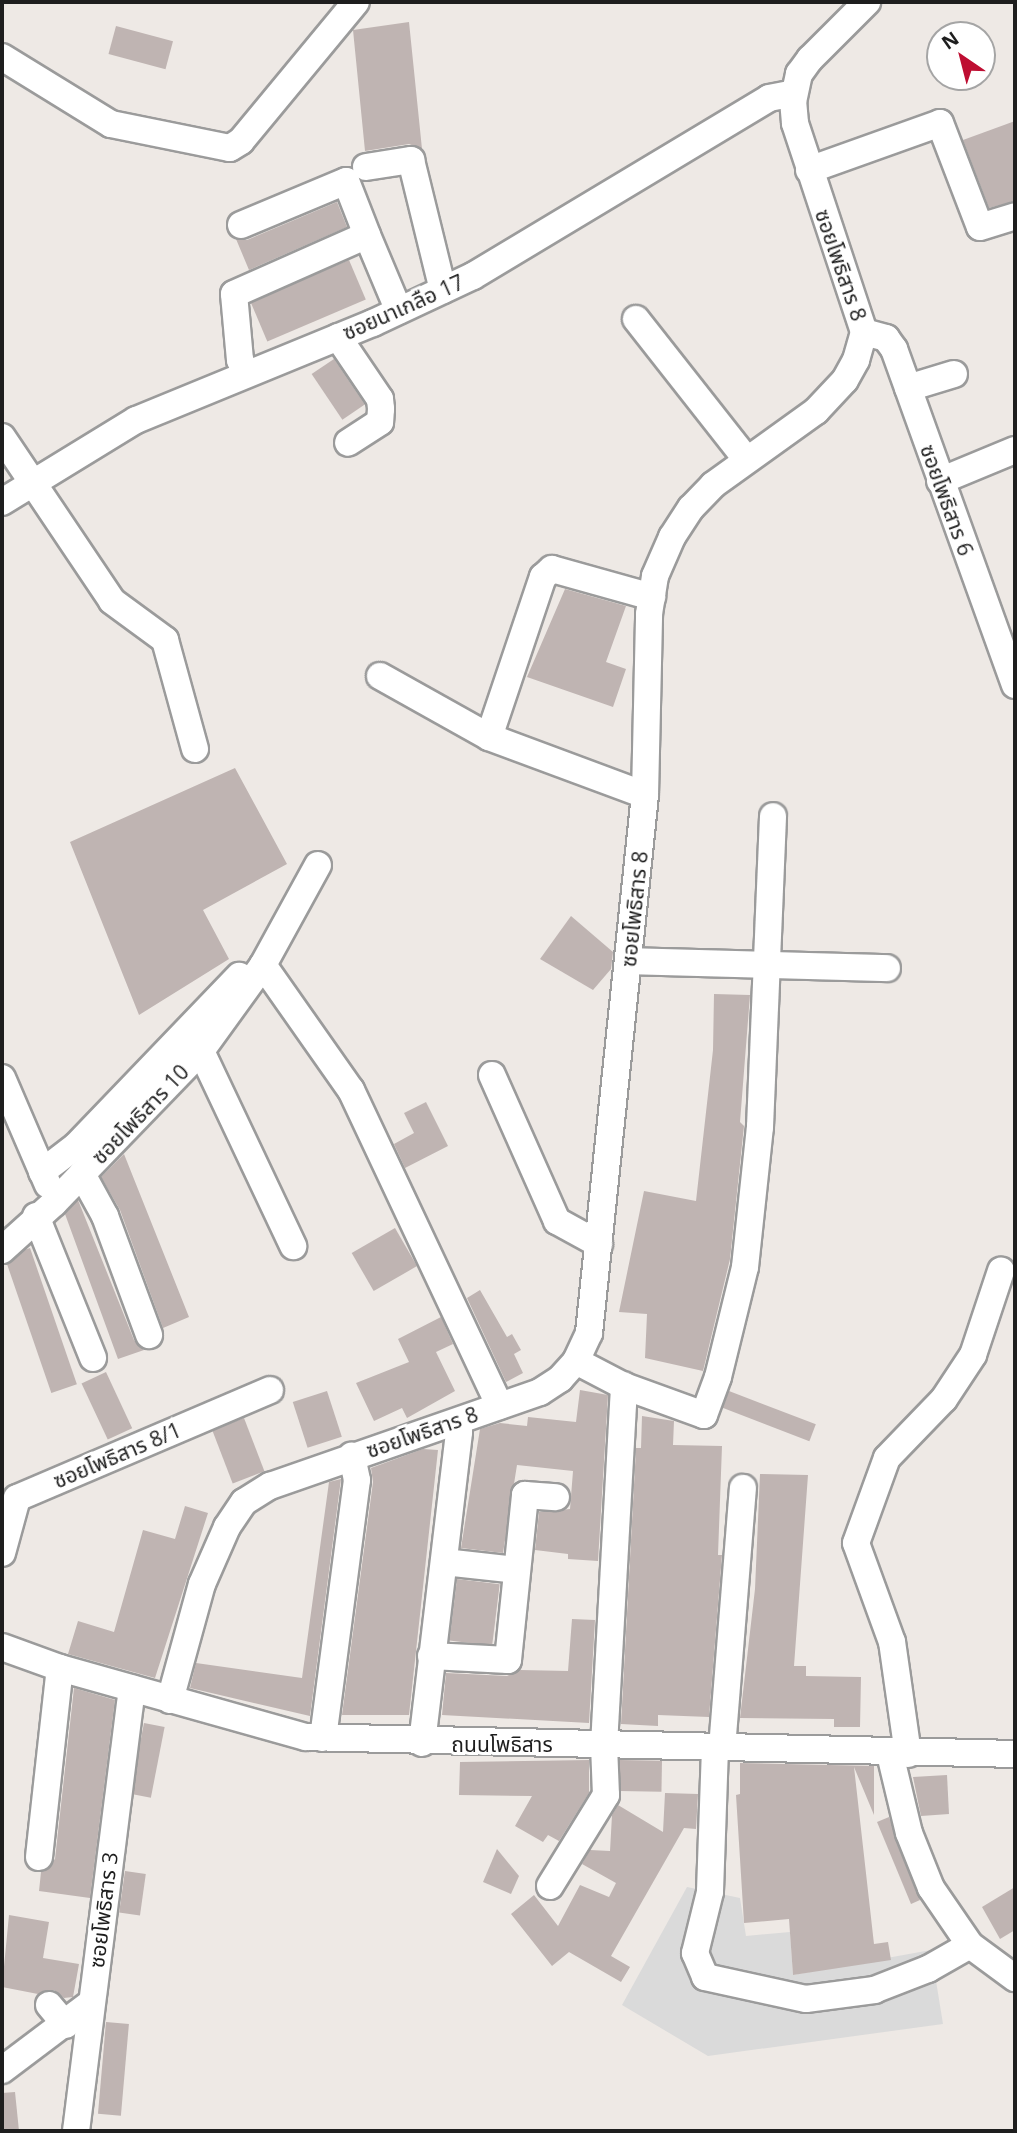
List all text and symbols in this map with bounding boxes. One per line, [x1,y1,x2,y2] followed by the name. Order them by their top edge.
[926,21,996,91] north arrow
[936,25,964,56] text: N
[810,206,872,324] street label: ซอยโพธิสาร 8
[339,269,467,345] street label: ซอยนาเกลือ 17
[915,441,979,559] street label: ซอยโพธิสาร 6
[615,850,653,968] street label: ซอยโพธิสาร 8
[86,1059,194,1169] street label: ซอยโพธิสาร 10
[363,1401,481,1463] street label: ซอยโพธิสาร 8
[49,1417,185,1493] street label: ซอยโพธิสาร 8/1
[451,1731,553,1757] street label: ถนนโพธิสาร
[83,1851,123,1969] street label: ซอยโพธิสาร 3

